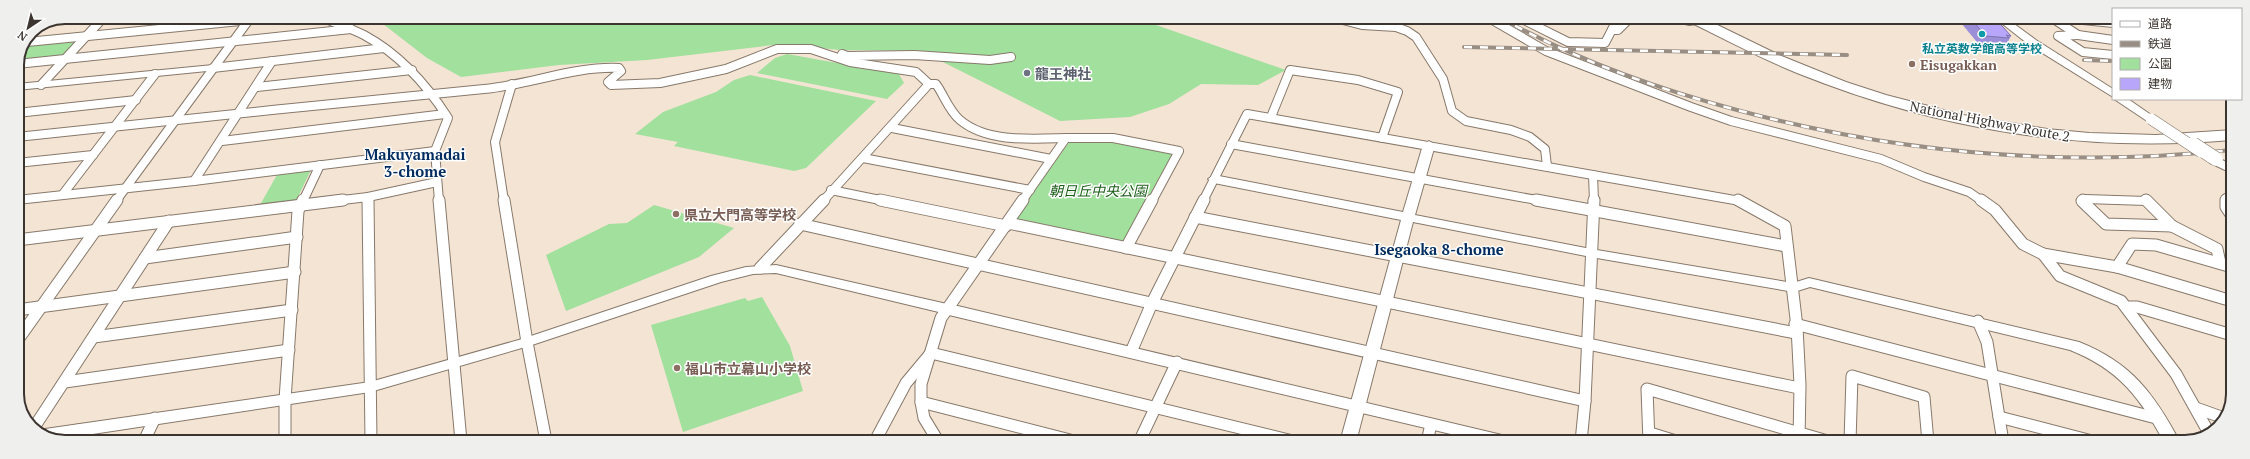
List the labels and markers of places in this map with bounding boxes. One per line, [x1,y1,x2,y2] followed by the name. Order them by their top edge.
[1977,29,1987,39] marker: 私立英数学館高等学校
[1922,41,2042,56] place label: 私立英数学館高等学校
[1920,55,1997,74] place label: Eisugakkan
[1907,59,1917,69] marker: Eisugakkan
[1035,64,1091,83] place label: 龍王神社
[1022,68,1032,78] marker: 龍王神社
[684,205,796,224] place label: 県立大門高等学校
[671,209,681,219] marker: 県立大門高等学校
[685,359,811,378] place label: 福山市立幕山小学校
[672,363,682,373] marker: 福山市立幕山小学校

